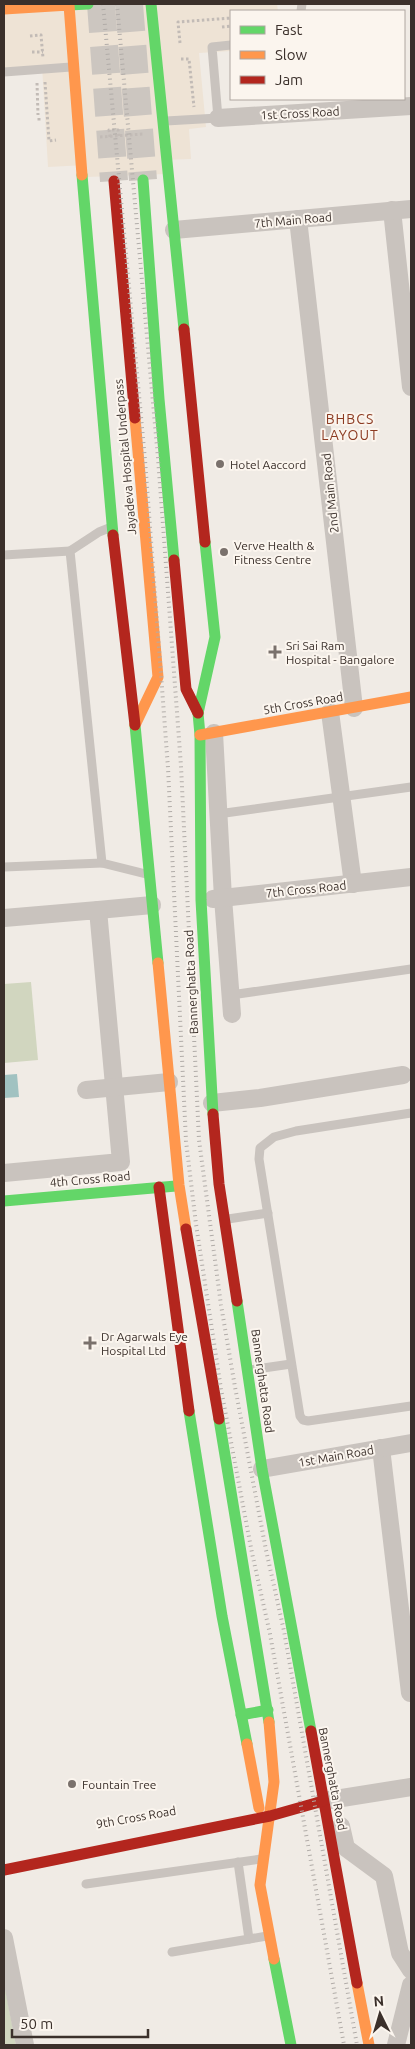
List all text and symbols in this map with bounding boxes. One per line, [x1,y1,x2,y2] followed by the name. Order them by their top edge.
[230,10,405,100] legend
[275,21,303,38] text: Fast
[275,46,308,63] text: Slow
[275,71,303,88] text: Jam
[260,104,340,122] street label: 1st Cross Road
[254,210,332,230] street label: 7th Main Road
[112,378,138,536] street label: Jayadeva Hospital Underpass
[321,411,379,443] district label: BHBCS LAYOUT
[319,452,341,534] street label: 2nd Main Road
[214,458,226,470] marker: Hotel Aaccord
[230,458,306,471] place label: Hotel Aaccord
[234,539,314,566] place label: Verve Health & Fitness Centre
[218,546,230,558] marker: Verve Health & Fitness Centre
[286,639,395,666] place label: Sri Sai Ram Hospital - Bangalore
[268,645,282,659] marker: Sri Sai Ram Hospital - Bangalore
[262,690,344,716] street label: 5th Cross Road
[265,878,347,900] street label: 7th Cross Road
[182,929,200,1035] street label: Bannerghatta Road
[49,1169,131,1189] street label: 4th Cross Road
[249,1328,277,1434] street label: Bannerghatta Road
[101,1330,188,1357] place label: Dr Agarwals Eye Hospital Ltd
[83,1336,97,1350] marker: Dr Agarwals Eye Hospital Ltd
[297,1443,375,1469] street label: 1st Main Road
[317,1726,349,1832] street label: Bannerghatta Road
[66,1778,78,1790] marker: Fountain Tree
[82,1778,156,1791] place label: Fountain Tree
[95,1804,177,1830] street label: 9th Cross Road
[355,1989,405,2039] north arrow
[373,1993,385,2009] text: N
[12,2006,149,2038] scale bar
[20,2015,53,2032] text: 50 m

